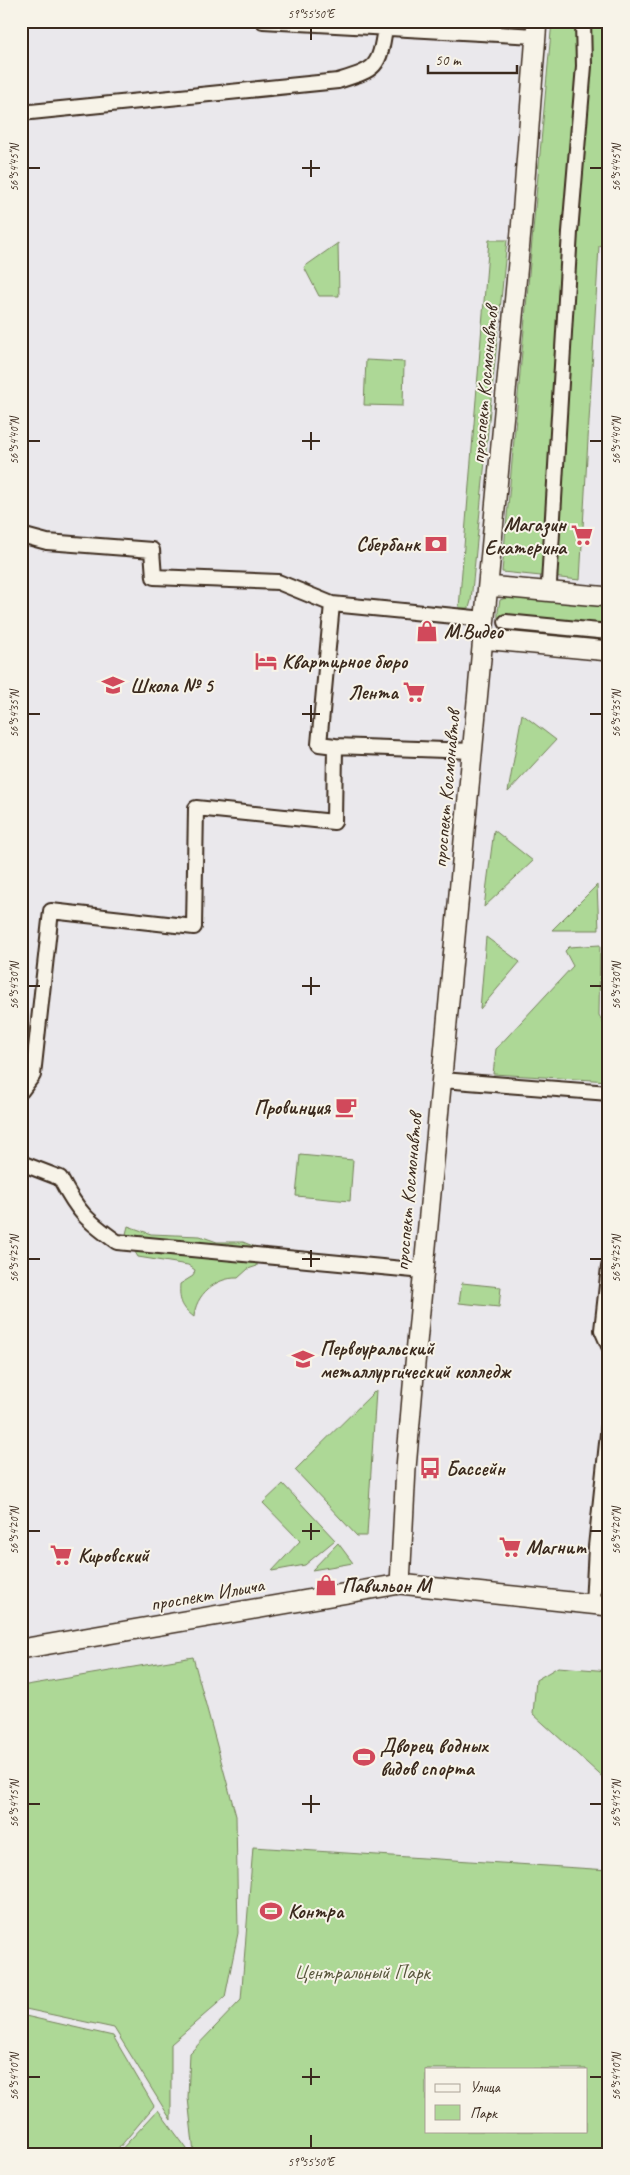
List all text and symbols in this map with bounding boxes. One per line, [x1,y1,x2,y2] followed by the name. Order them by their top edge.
[288,6,336,22] text: 59°55'50"E
[428,42,516,74] scale bar
[435,51,462,70] text: 50 m
[6,143,22,192] text: 56°54'45"N
[608,143,624,192] text: 56°54'45"N
[465,301,504,465] street label: проспект Космонавтов
[6,416,22,465] text: 56°54'40"N
[608,416,624,465] text: 56°54'40"N
[484,512,568,560] place label: Магазин Екатерина
[569,522,595,548] supermarket icon: Магазин Екатерина
[423,531,449,557] bank icon: Сбербанк
[356,532,422,557] place label: Сбербанк
[414,618,440,644] shop icon: М.Видео
[444,619,504,644] place label: М.Видео
[253,648,279,674] hotel icon: Квартирное бюро
[282,649,409,674] place label: Квартирное бюро
[100,672,126,698] school or university icon: Школа № 5
[130,673,215,698] place label: Школа № 5
[401,679,427,705] supermarket icon: Лента
[348,680,399,705] place label: Лента
[6,689,22,738] text: 56°54'35"N
[608,689,624,738] text: 56°54'35"N
[427,705,466,869] street label: проспект Космонавтов
[6,961,22,1010] text: 56°54'30"N
[608,961,624,1010] text: 56°54'30"N
[333,1094,359,1120] cafe icon: Провинция
[254,1095,332,1120] place label: Провинция
[389,1108,428,1272] street label: проспект Космонавтов
[6,1234,22,1283] text: 56°54'25"N
[608,1234,624,1283] text: 56°54'25"N
[320,1336,512,1384] place label: Первоуральский металлургический колледж
[290,1346,316,1372] school or university icon: Первоуральский металлургический колледж
[417,1455,443,1481] bus stop icon: Бассейн
[446,1456,506,1481] place label: Бассейн
[6,1506,22,1555] text: 56°54'20"N
[608,1506,624,1555] text: 56°54'20"N
[497,1534,523,1560] supermarket icon: Магнит
[526,1535,587,1560] place label: Магнит
[48,1542,74,1568] supermarket icon: Кировский
[78,1543,150,1568] place label: Кировский
[149,1572,268,1617] street label: проспект Ильича
[313,1572,339,1598] shop icon: Павильон М
[342,1573,433,1598] place label: Павильон М
[380,1733,489,1781] place label: Дворец водных видов спорта
[351,1744,377,1770] sports icon: Дворец водных видов спорта
[6,1779,22,1828] text: 56°54'15"N
[608,1779,624,1828] text: 56°54'15"N
[258,1898,284,1924] sports icon: Контра
[288,1899,345,1924] place label: Контра
[294,1960,432,1985] park label: Центральный Парк
[6,2052,22,2101] text: 56°54'10"N
[608,2052,624,2101] text: 56°54'10"N
[425,2068,588,2132] legend
[470,2078,501,2097] text: Улица
[470,2104,498,2123] text: Парк
[288,2154,336,2170] text: 59°55'50"E

